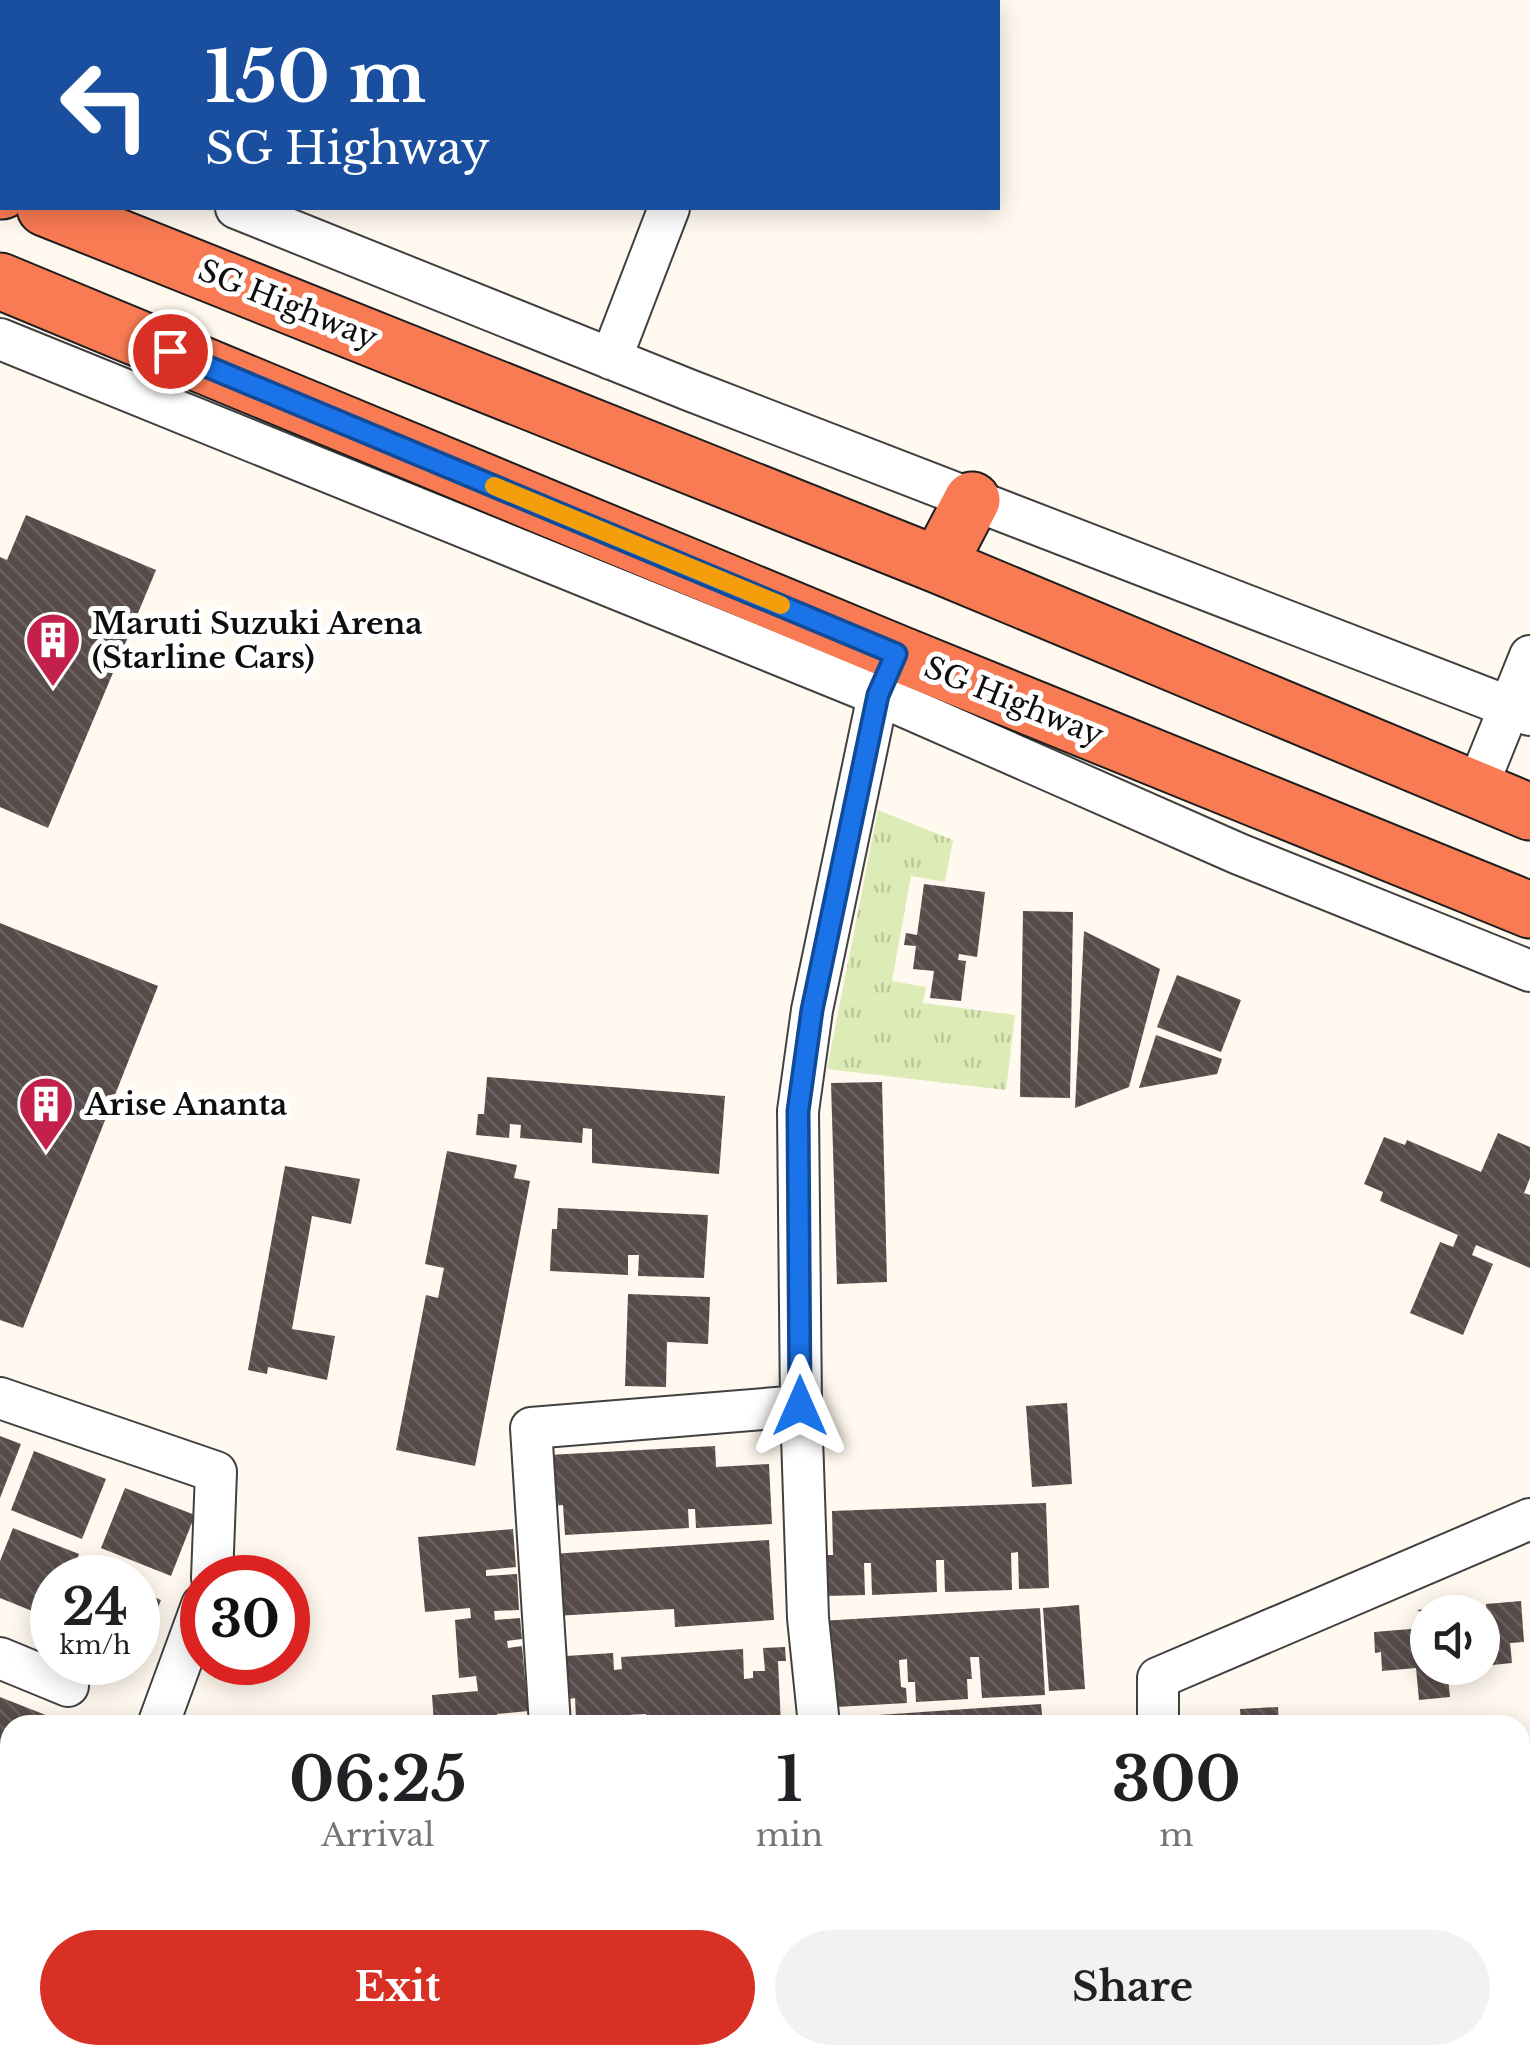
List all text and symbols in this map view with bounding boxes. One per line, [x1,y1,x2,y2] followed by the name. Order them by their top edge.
[205,34,426,121] text: 150 m
[40,40,170,170] icon: left
[205,120,490,176] text: SG Highway
[193,251,383,357] street label: SG Highway
[128,309,213,394] pin
[143,324,198,379] icon: arrive
[92,605,423,676] place label: Maruti Suzuki Arena (Starline Cars)
[23,610,83,689] building icon: Maruti Suzuki Arena (Starline Cars)
[919,648,1109,754] street label: SG Highway
[16,1074,76,1153] building icon: Arise Ananta
[84,1086,287,1123] place label: Arise Ananta
[748,1354,852,1458] position arrow
[180,1555,310,1685] speed limit sign: 30
[62,1576,128,1639] text: 24
[1410,1595,1500,1685] map controls
[1410,1595,1500,1685] button: sound
[60,1630,130,1661] text: km/h
[289,1743,467,1817] text: 06:25
[776,1743,802,1817] text: 1
[1112,1743,1241,1817] text: 300
[321,1815,435,1855] text: Arrival
[756,1815,823,1855] text: min
[1159,1815,1194,1855] text: m
[40,1930,755,2045] button: Exit
[775,1930,1490,2045] button: Share

